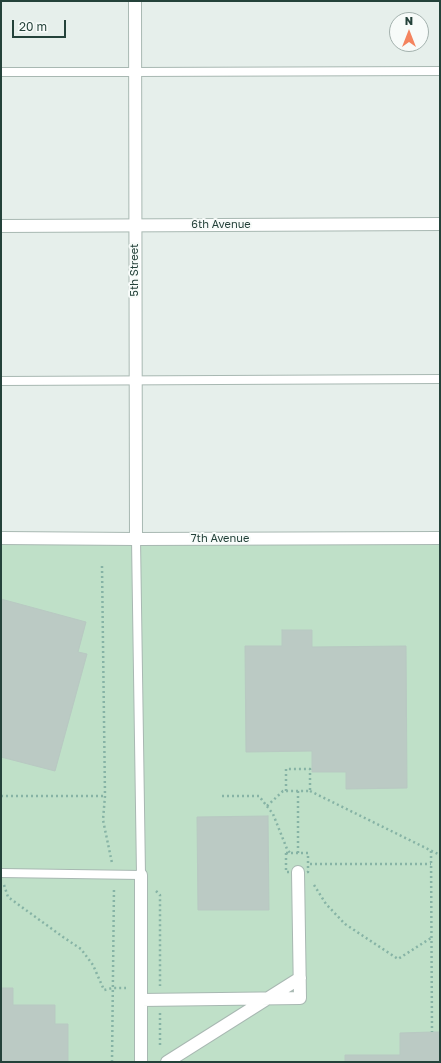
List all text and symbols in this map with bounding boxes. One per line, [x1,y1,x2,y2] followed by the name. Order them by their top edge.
[14,12,68,38] scale bar
[389,12,429,52] north arrow
[405,14,413,27] text: N
[19,19,47,34] text: 20 m
[191,218,251,232] street label: 6th Avenue
[128,244,142,296] street label: 5th Street
[191,532,249,546] street label: 7th Avenue

